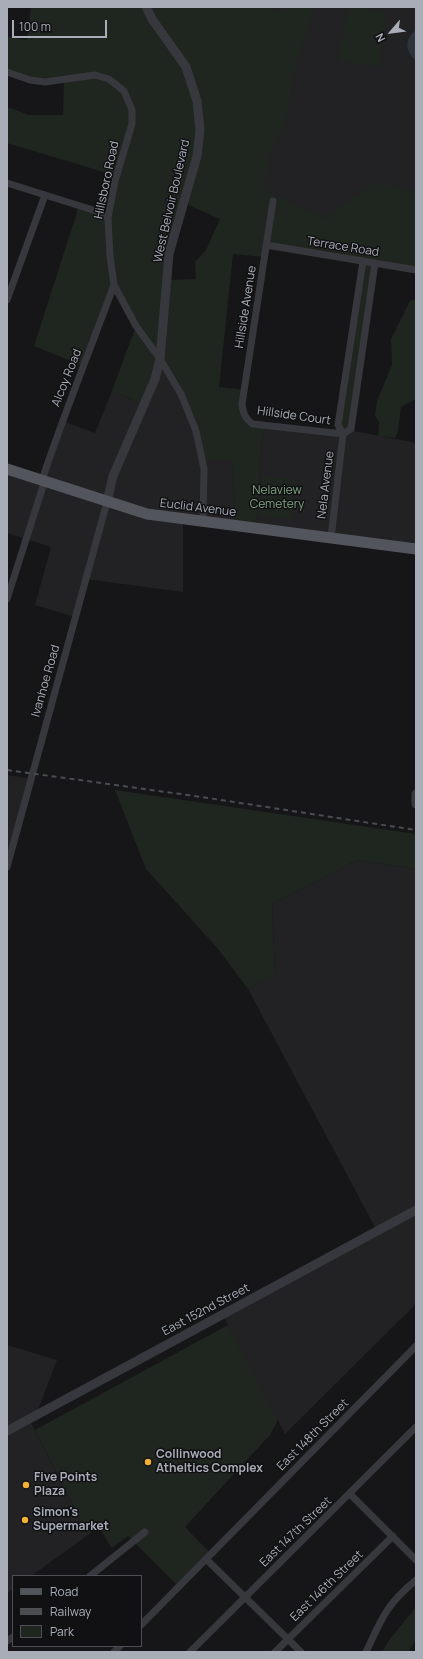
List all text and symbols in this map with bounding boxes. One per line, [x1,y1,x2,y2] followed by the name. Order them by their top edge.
[14,12,109,38] scale bar
[371,12,411,52] north arrow
[19,18,51,35] text: 100 m
[371,31,388,45] text: N
[151,138,193,264] street label: West Belvoir Boulevard
[92,140,122,220] street label: Hillsboro Road
[306,234,380,260] street label: Terrace Road
[232,265,260,349] street label: Hillside Avenue
[49,347,85,409] street label: Alcoy Road
[256,404,332,428] street label: Hillside Court
[315,450,337,520] street label: Nela Avenue
[250,484,304,512] park label: Nelaview Cemetery
[159,496,237,520] street label: Euclid Avenue
[29,643,63,719] street label: Ivanhoe Road
[160,1281,252,1339] street label: East 152nd Street
[274,1396,352,1474] street label: East 148th Street
[156,1448,263,1476] place label: Collinwood Atheltics Complex
[143,1457,153,1467] marker: Collinwood Atheltics Complex
[34,1471,97,1499] place label: Five Points Plaza
[21,1480,31,1490] marker: Five Points Plaza
[257,1494,335,1570] street label: East 147th Street
[33,1506,109,1534] place label: Simon's Supermarket
[20,1515,30,1525] marker: Simon's Supermarket
[288,1548,366,1624] street label: East 146th Street
[12,1575,142,1647] legend
[50,1583,78,1600] text: Road
[50,1603,91,1620] text: Railway
[50,1623,74,1640] text: Park

